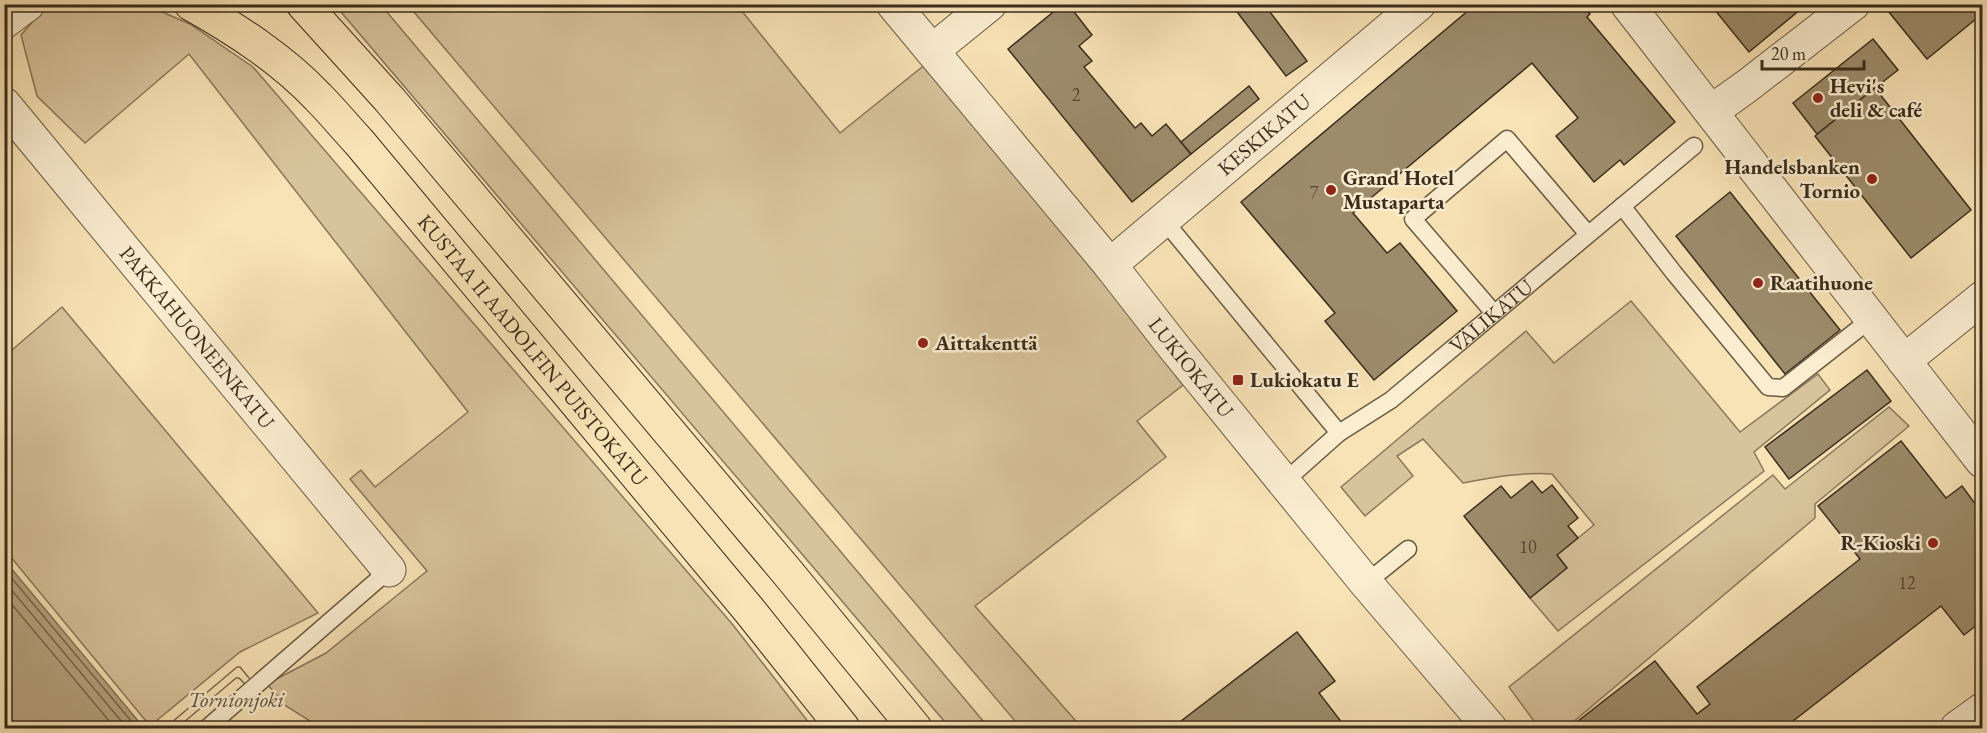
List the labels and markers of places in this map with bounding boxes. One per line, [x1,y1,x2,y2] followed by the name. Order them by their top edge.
[1830,72,1922,123] place label: Hevi's deli & café
[1811,91,1825,105] marker: Hevi's deli & café
[1724,153,1860,204] place label: Handelsbanken Tornio
[1343,164,1454,215] place label: Grand Hotel Mustaparta
[1865,172,1879,186] marker: Handelsbanken Tornio
[1324,183,1338,197] marker: Grand Hotel Mustaparta
[1770,269,1873,296] place label: Raatihuone
[1751,276,1765,290] marker: Raatihuone
[934,329,1038,356] place label: Aittakenttä
[916,336,930,350] marker: Aittakenttä
[1250,366,1359,393] place label: Lukiokatu E
[1231,373,1245,387] marker: Lukiokatu E
[1840,529,1921,556] place label: R-Kioski
[1926,536,1940,550] marker: R-Kioski

